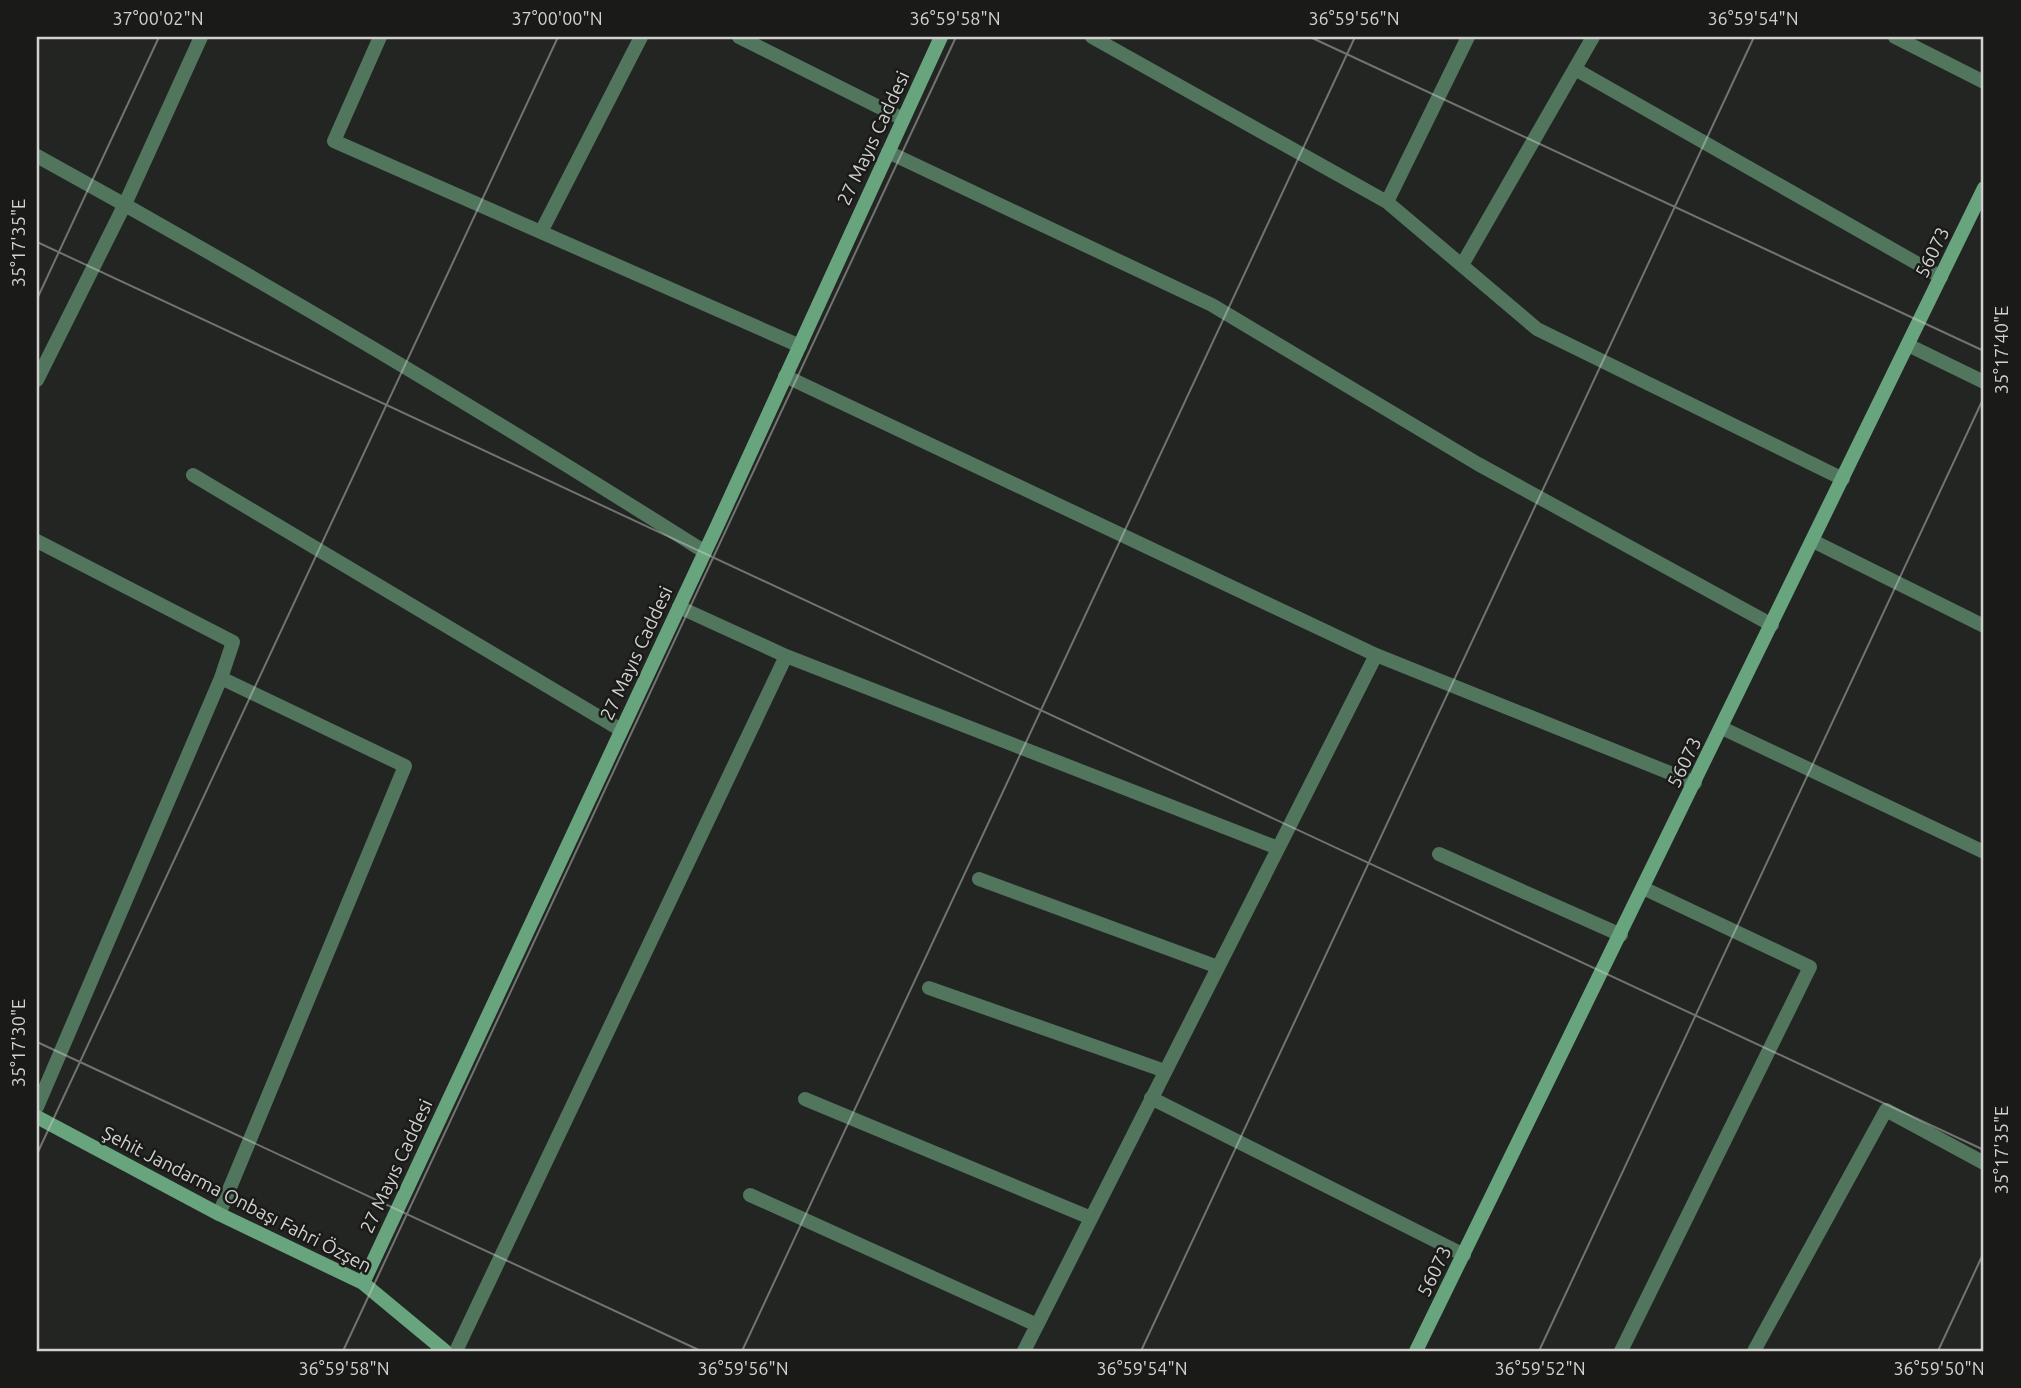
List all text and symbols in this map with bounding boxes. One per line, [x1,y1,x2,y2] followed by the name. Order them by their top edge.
[112,8,204,28] text: 37°00'02"N
[511,8,603,28] text: 37°00'00"N
[909,8,1001,28] text: 36°59'58"N
[1308,8,1400,28] text: 36°59'56"N
[1707,8,1799,28] text: 36°59'54"N
[832,67,914,209] street label: 27 Mayıs Caddesi
[8,199,28,287] text: 35°17'35"E
[1910,223,1954,281] street label: 56073
[1991,306,2011,394] text: 35°17'40"E
[595,582,677,724] street label: 27 Mayıs Caddesi
[1662,733,1706,791] street label: 56073
[8,999,28,1087] text: 35°17'30"E
[355,1095,437,1237] street label: 27 Mayıs Caddesi
[1991,1106,2011,1194] text: 35°17'35"E
[99,1121,375,1277] street label: Şehit Jandarma Onbaşı Fahri Özşen
[1412,1242,1456,1300] street label: 56073
[298,1358,390,1378] text: 36°59'58"N
[697,1358,789,1378] text: 36°59'56"N
[1096,1358,1188,1378] text: 36°59'54"N
[1494,1358,1586,1378] text: 36°59'52"N
[1893,1358,1985,1378] text: 36°59'50"N

